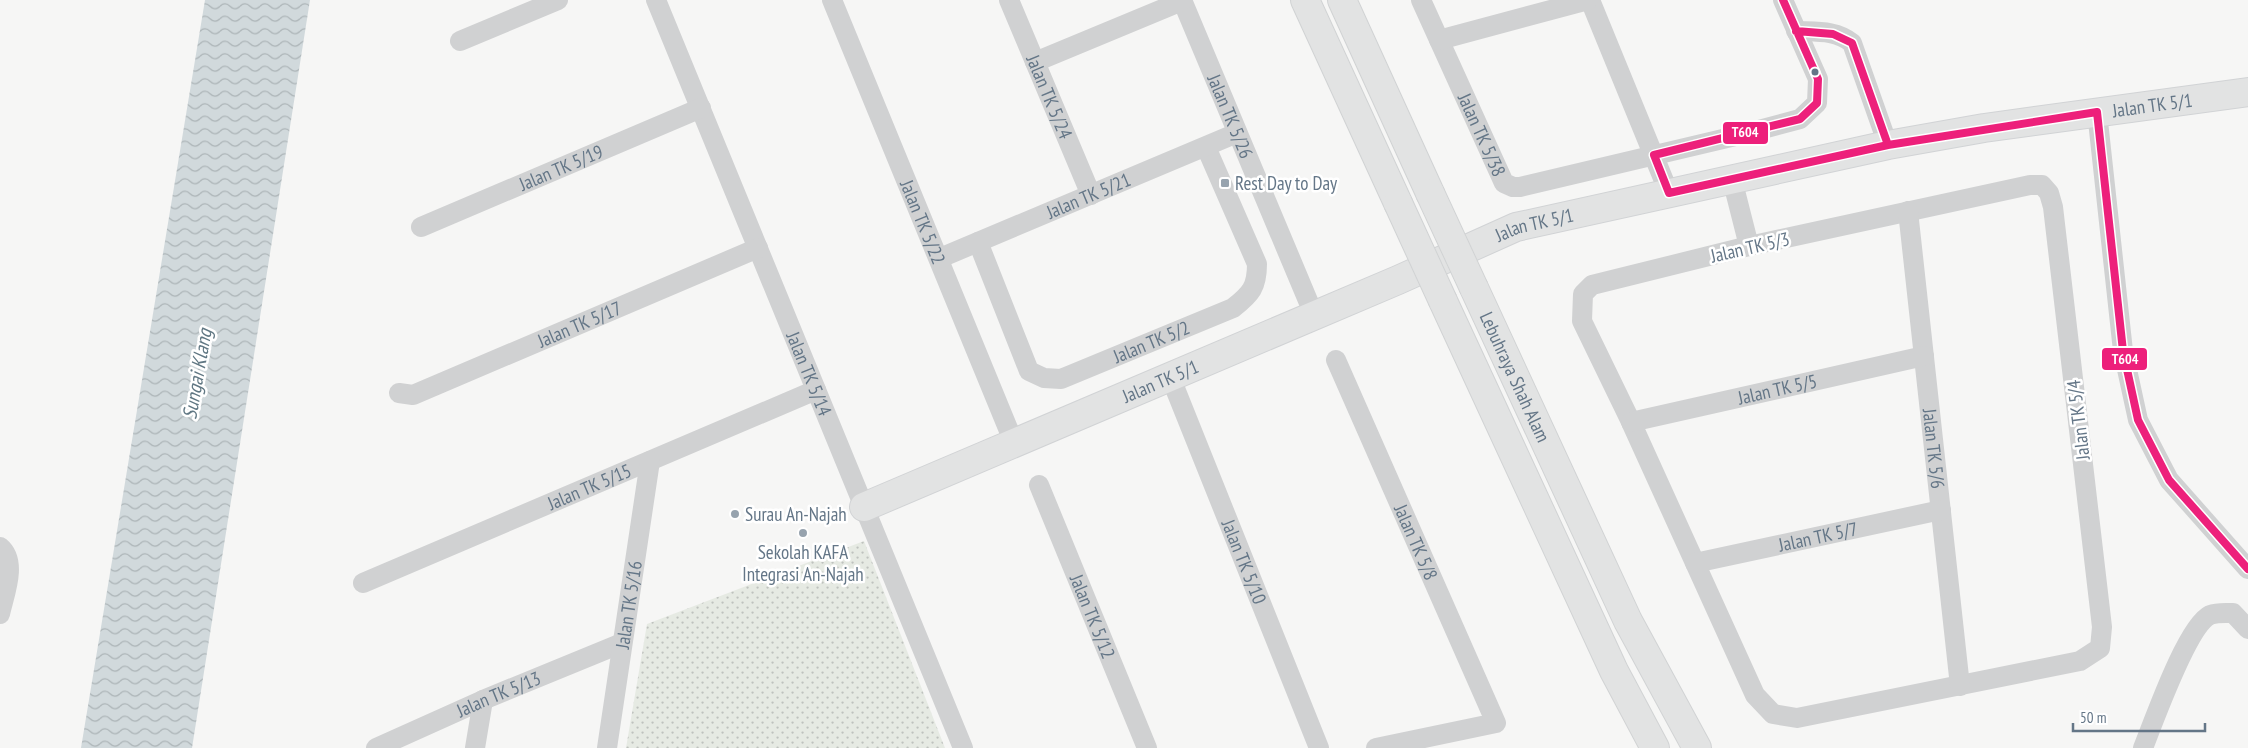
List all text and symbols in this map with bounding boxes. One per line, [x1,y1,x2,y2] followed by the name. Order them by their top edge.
[1021,50,1078,143] street label: Jalan TK 5/24
[1810,67,1820,77] unlabelled marker
[1202,70,1259,162] street label: Jalan TK 5/26
[1452,88,1511,180] street label: Jalan TK 5/38
[2110,88,2194,122] street label: Jalan TK 5/1
[1722,121,1769,145] line badge: T604
[1732,123,1759,141] text: T604
[514,139,606,196] street label: Jalan TK 5/19
[1042,167,1134,224] street label: Jalan TK 5/21
[1235,171,1338,195] place label: Rest Day to Day
[895,175,951,268] street label: Jalan TK 5/22
[1219,177,1231,189] marker: Rest Day to Day
[1490,203,1576,247] street label: Jalan TK 5/1
[1707,226,1792,268] street label: Jalan TK 5/3
[533,296,625,353] street label: Jalan TK 5/17
[1475,308,1556,446] street label: Lebuhraya Shah Alam
[1109,315,1193,369] street label: Jalan TK 5/2
[176,326,218,421] water label: Sungai Klang
[781,327,838,420] street label: Jalan TK 5/14
[2101,347,2148,371] line badge: T604
[2112,350,2139,368] text: T604
[1118,354,1202,408] street label: Jalan TK 5/1
[1735,369,1819,410] street label: Jalan TK 5/5
[2061,378,2095,462] street label: Jalan TK 5/4
[1918,406,1950,490] street label: Jalan TK 5/6
[543,458,635,515] street label: Jalan TK 5/15
[1389,500,1443,584] street label: Jalan TK 5/8
[745,502,847,526] place label: Surau An-Najah
[729,508,741,520] marker: Surau An-Najah
[1216,515,1272,607] street label: Jalan TK 5/10
[1775,516,1860,557] street label: Jalan TK 5/7
[797,527,809,539] marker: Sekolah KAFA Integrasi An-Najah
[742,540,864,586] place label: Sekolah KAFA Integrasi An-Najah
[610,559,647,651] street label: Jalan TK 5/16
[1065,570,1121,662] street label: Jalan TK 5/12
[452,666,544,723] street label: Jalan TK 5/13
[2073,700,2206,732] scale bar
[2080,708,2106,727] text: 50 m

